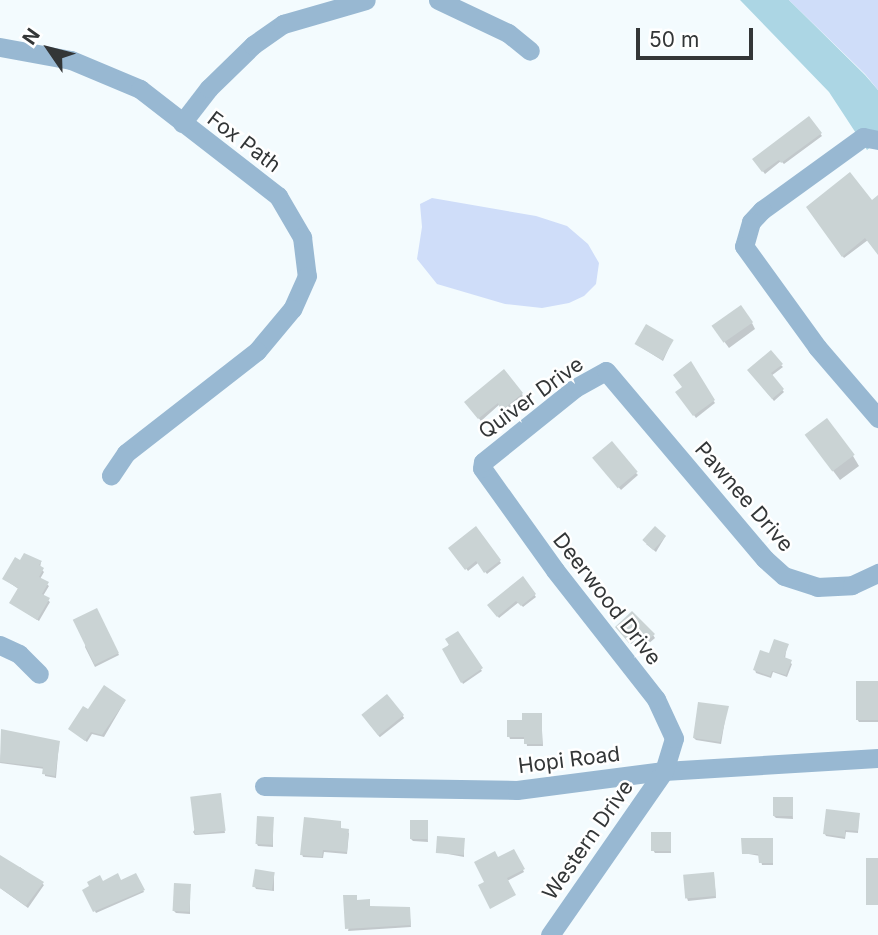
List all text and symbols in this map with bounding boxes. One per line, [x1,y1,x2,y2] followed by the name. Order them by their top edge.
[14,14,84,84] north arrow
[640,14,757,58] scale bar
[18,24,45,49] text: N
[649,27,699,52] text: 50 m
[202,106,286,178] street label: Fox Path
[474,352,588,444] street label: Quiver Drive
[689,437,799,557] street label: Pawnee Drive
[548,528,666,670] street label: Deerwood Drive
[516,741,622,779] street label: Hopi Road
[537,775,639,905] street label: Western Drive

